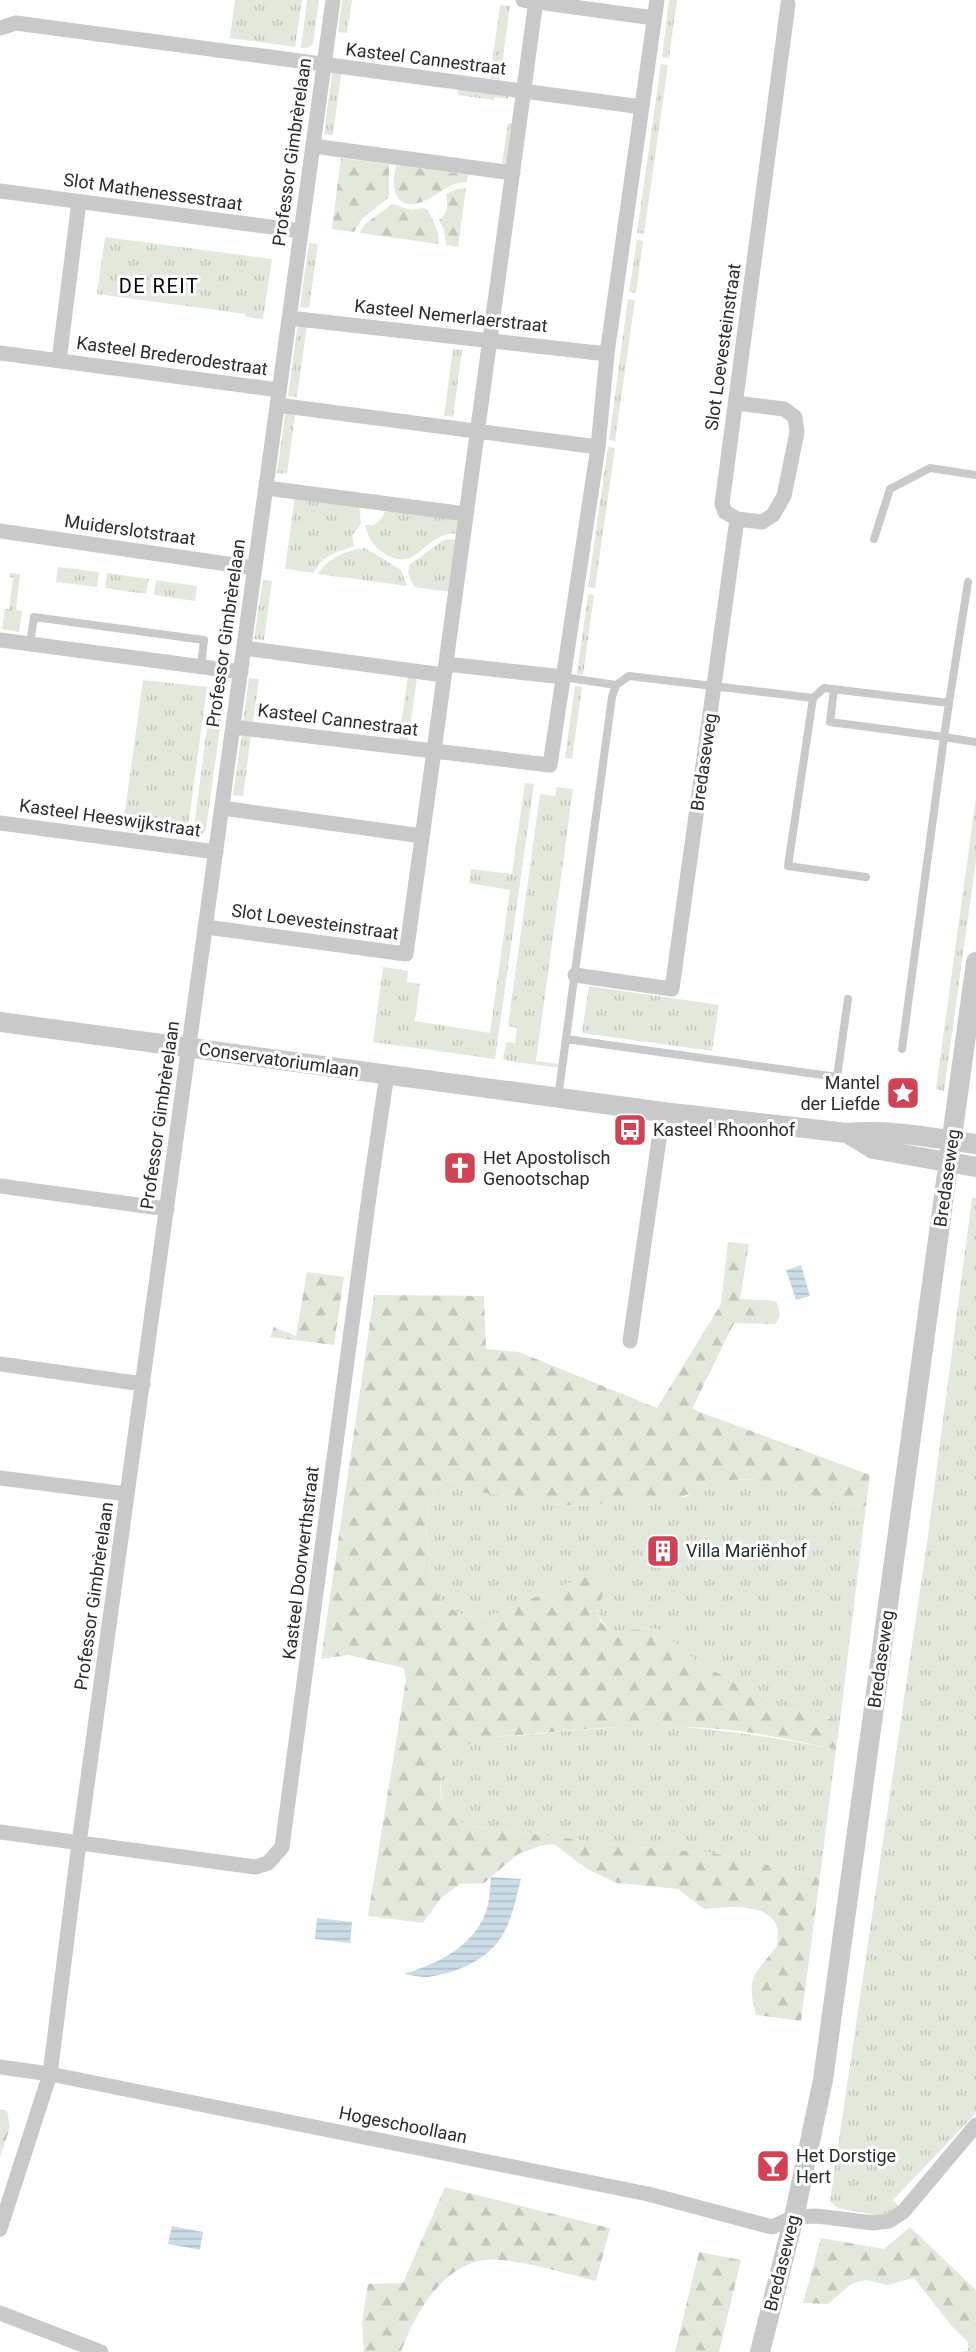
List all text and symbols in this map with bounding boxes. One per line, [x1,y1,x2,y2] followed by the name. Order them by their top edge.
[345,38,508,79] street label: Kasteel Cannestraat
[268,56,315,247] street label: Professor Gimbrèrelaan
[62,169,244,214] street label: Slot Mathenessestraat
[700,262,745,432] street label: Slot Loevesteinstraat
[119,274,199,298] district label: DE REIT
[353,295,549,336] street label: Kasteel Nemerlaerstraat
[75,332,269,379] street label: Kasteel Brederodestraat
[63,510,197,549] street label: Muiderslotstraat
[202,537,249,728] street label: Professor Gimbrèrelaan
[257,699,420,740] street label: Kasteel Cannestraat
[686,712,721,812] street label: Bredaseweg
[18,794,202,841] street label: Kasteel Heeswijkstraat
[230,899,400,944] street label: Slot Loevesteinstraat
[136,1019,183,1210] street label: Professor Gimbrèrelaan
[198,1038,360,1081] street label: Conservatoriumlaan
[800,1072,880,1114] place label: Mantel der Liefde
[885,1075,921,1111] place icon: Mantel der Liefde
[612,1112,648,1148] bus stop icon: Kasteel Rhoonhof
[653,1119,796,1140] place label: Kasteel Rhoonhof
[929,1128,964,1228] street label: Bredaseweg
[483,1147,611,1189] place label: Het Apostolisch Genootschap
[442,1150,478,1186] church icon: Het Apostolisch Genootschap
[278,1465,323,1661] street label: Kasteel Doorwerthstraat
[70,1500,117,1691] street label: Professor Gimbrèrelaan
[645,1533,681,1569] building icon: Villa Mariënhof
[686,1540,807,1561] place label: Villa Mariënhof
[863,1609,898,1709] street label: Bredaseweg
[337,2102,469,2147] street label: Hogeschoollaan
[796,2145,896,2187] place label: Het Dorstige Hert
[755,2148,791,2184] bar icon: Het Dorstige Hert
[759,2212,804,2313] street label: Bredaseweg

